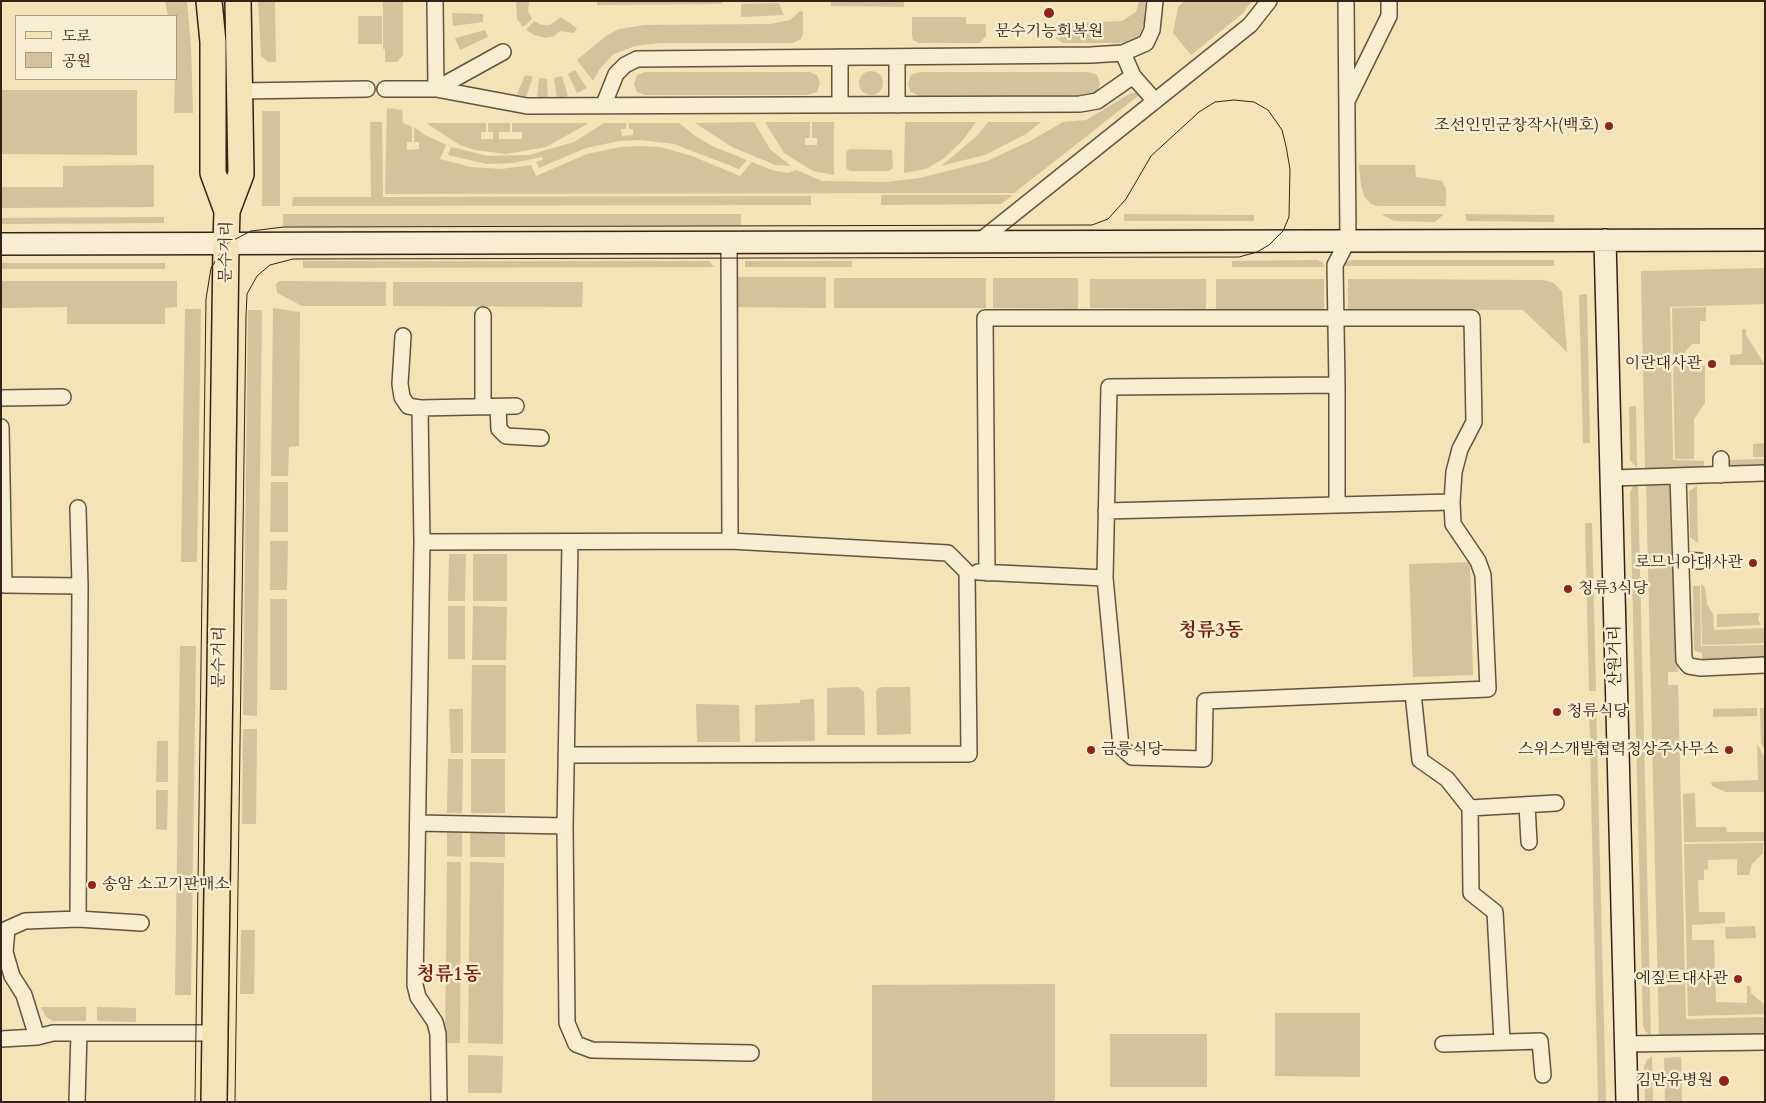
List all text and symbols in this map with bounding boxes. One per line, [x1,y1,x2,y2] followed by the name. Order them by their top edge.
[1042,6,1056,20] marker: 문수기능회복원
[15,15,178,80] legend
[995,22,1103,42] place label: 문수기능회복원
[62,26,91,46] text: 도로
[62,51,91,71] text: 공원
[1434,116,1599,136] place label: 조선인민군창작사(백호)
[1603,120,1615,132] marker: 조선인민군창작사(백호)
[217,221,237,283] street label: 문수거리
[1625,354,1702,374] place label: 이란대사관
[1706,358,1718,370] marker: 이란대사관
[1635,553,1743,573] place label: 로므니아대사관
[1747,557,1759,569] marker: 로므니아대사관
[1578,579,1648,599] place label: 청류3식당
[1562,583,1574,595] marker: 청류3식당
[1179,621,1243,643] district label: 청류3동
[1606,625,1626,687] street label: 산원거리
[210,626,230,688] street label: 문수거리
[1567,702,1629,722] place label: 청류식당
[1551,706,1563,718] marker: 청류식당
[1101,740,1163,760] place label: 금릉식당
[1518,740,1719,760] place label: 스위스개발협력청상주사무소
[1085,744,1097,756] marker: 금릉식당
[1723,744,1735,756] marker: 스위스개발협력청상주사무소
[102,875,230,895] place label: 송암 소고기판매소
[86,879,98,891] marker: 송암 소고기판매소
[417,965,481,987] district label: 청류1동
[1635,969,1728,989] place label: 에짚트대사관
[1732,973,1744,985] marker: 에짚트대사관
[1636,1071,1713,1091] place label: 김만유병원
[1717,1074,1731,1088] marker: 김만유병원

